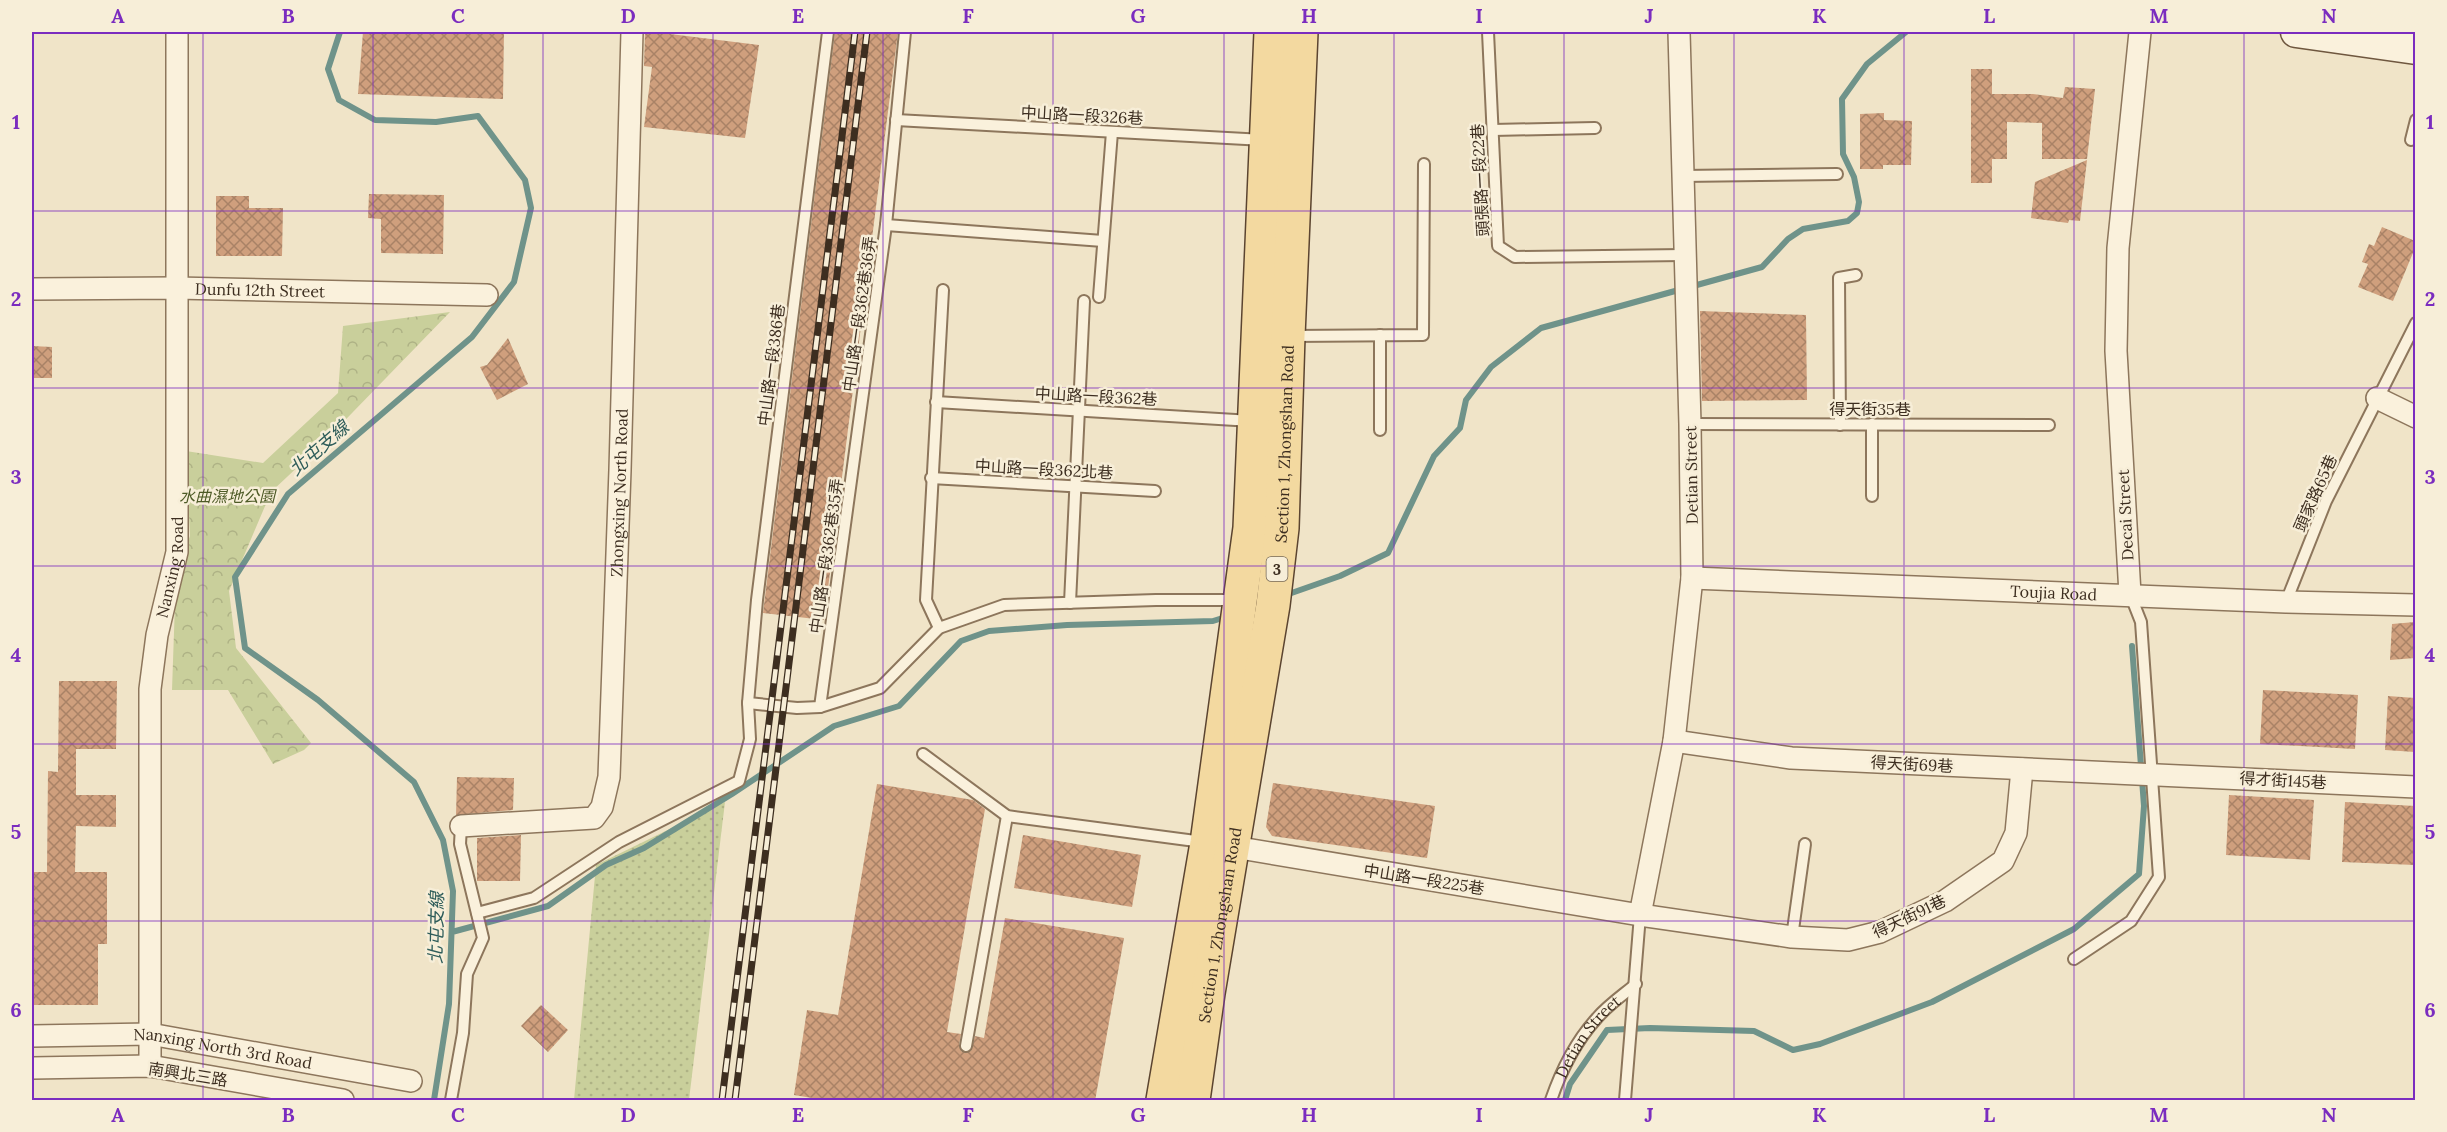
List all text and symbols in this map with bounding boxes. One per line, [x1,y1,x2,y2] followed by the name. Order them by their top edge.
[111,3,125,28] text: A
[281,3,295,28] text: B
[451,3,465,28] text: C
[620,3,636,28] text: D
[792,3,804,28] text: E
[962,3,974,28] text: F
[1130,3,1146,28] text: G
[1301,3,1317,28] text: H
[1475,3,1483,28] text: I
[1644,3,1654,28] text: J
[1812,3,1827,28] text: K
[1983,3,1995,28] text: L
[2149,3,2169,28] text: M
[2321,3,2337,28] text: N
[1020,102,1144,128] street label: 中山路一段326巷
[12,109,20,134] text: 1
[2426,109,2434,134] text: 1
[1467,123,1493,237] street label: 頭張路一段22巷
[838,235,880,393] street label: 中山路一段362巷36弄
[195,278,326,301] street label: Dunfu 12th Street
[11,286,21,311] text: 2
[2425,286,2435,311] text: 2
[754,303,788,427] street label: 中山路一段386巷
[1270,344,1298,544] street label: Section 1, Zhongshan Road
[1034,383,1158,409] street label: 中山路一段362巷
[1829,399,1911,419] street label: 得天街35巷
[606,408,632,578] street label: Zhongxing North Road
[284,414,355,480] water label: 北屯支線
[1680,425,1702,525] street label: Detian Street
[2289,451,2341,535] street label: 頭家路65巷
[974,455,1114,483] street label: 中山路一段362北巷
[10,464,22,489] text: 3
[2424,464,2436,489] text: 3
[2113,468,2137,561] street label: Decai Street
[805,477,847,635] street label: 中山路一段362巷35弄
[179,486,277,506] park label: 水曲濕地公園
[152,516,187,620] street label: Nanxing Road
[1266,557,1288,581] road number: 3
[2010,581,2098,604] street label: Toujia Road
[11,642,22,667] text: 4
[2425,642,2436,667] text: 4
[1870,752,1954,776] street label: 得天街69巷
[2239,768,2327,792] street label: 得才街145巷
[11,819,22,844] text: 5
[2425,819,2436,844] text: 5
[1194,825,1246,1024] street label: Section 1, Zhongshan Road
[1362,860,1486,898] street label: 中山路一段225巷
[424,890,448,964] water label: 北屯支線
[1869,890,1949,942] street label: 得天街91巷
[1551,990,1625,1081] street label: Detian Street
[10,997,22,1022] text: 6
[2424,997,2436,1022] text: 6
[133,1024,314,1073] street label: Nanxing North 3rd Road
[147,1058,229,1090] street label: 南興北三路
[111,1102,125,1127] text: A
[281,1102,295,1127] text: B
[451,1102,465,1127] text: C
[620,1102,636,1127] text: D
[792,1102,804,1127] text: E
[962,1102,974,1127] text: F
[1130,1102,1146,1127] text: G
[1301,1102,1317,1127] text: H
[1475,1102,1483,1127] text: I
[1644,1102,1654,1127] text: J
[1812,1102,1827,1127] text: K
[1983,1102,1995,1127] text: L
[2149,1102,2169,1127] text: M
[2321,1102,2337,1127] text: N

